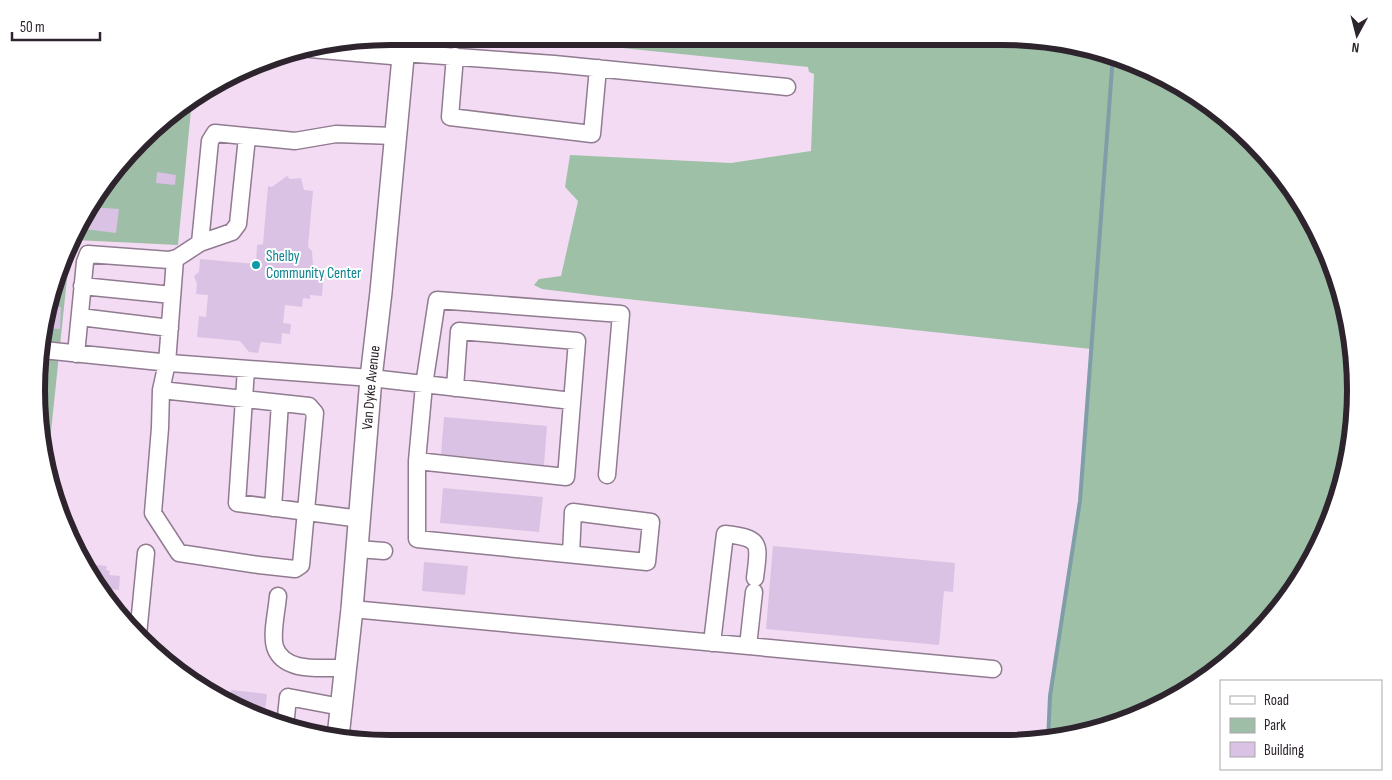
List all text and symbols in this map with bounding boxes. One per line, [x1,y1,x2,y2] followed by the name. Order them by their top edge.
[12,10,100,42] scale bar
[1332,10,1382,60] north arrow
[20,18,45,37] text: 50 m
[1351,39,1360,56] text: N
[266,247,362,283] place label: Shelby Community Center
[250,259,262,271] marker: Shelby Community Center
[357,344,384,430] street label: Van Dyke Avenue
[1220,680,1382,770] legend
[1264,691,1289,710] text: Road
[1264,716,1286,735] text: Park
[1264,741,1304,760] text: Building

